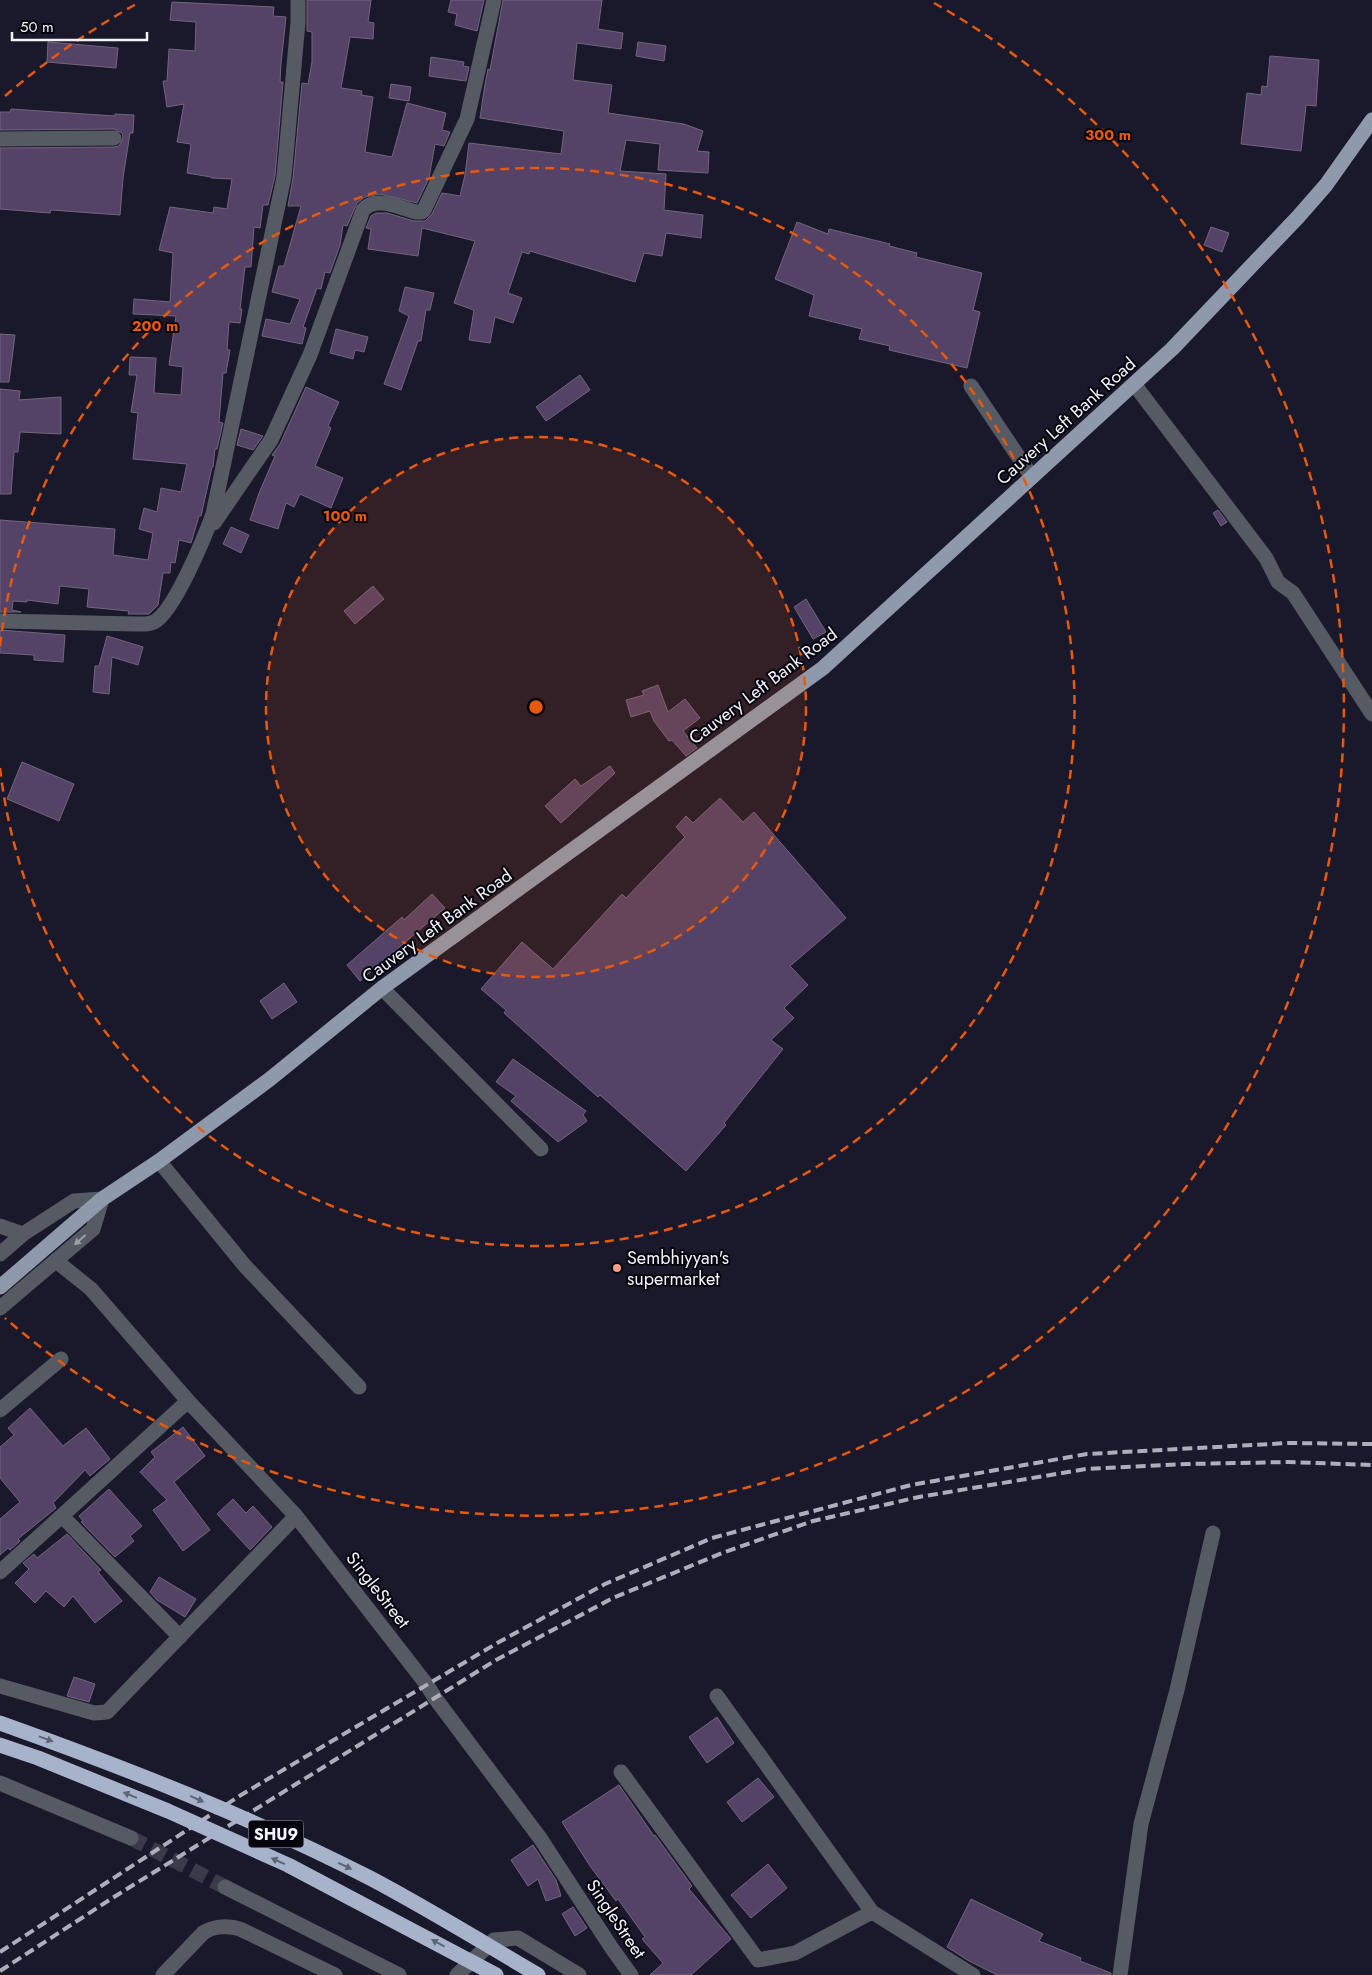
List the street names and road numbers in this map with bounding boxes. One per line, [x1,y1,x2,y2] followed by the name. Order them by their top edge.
[990,351,1142,491] street label: Cauvery Left Bank Road
[683,621,843,751] street label: Cauvery Left Bank Road
[357,863,517,989] street label: Cauvery Left Bank Road
[340,1546,417,1634] street label: SingleStreet
[248,1820,304,1848] road number: SHU9
[580,1874,652,1964] street label: SingleStreet

